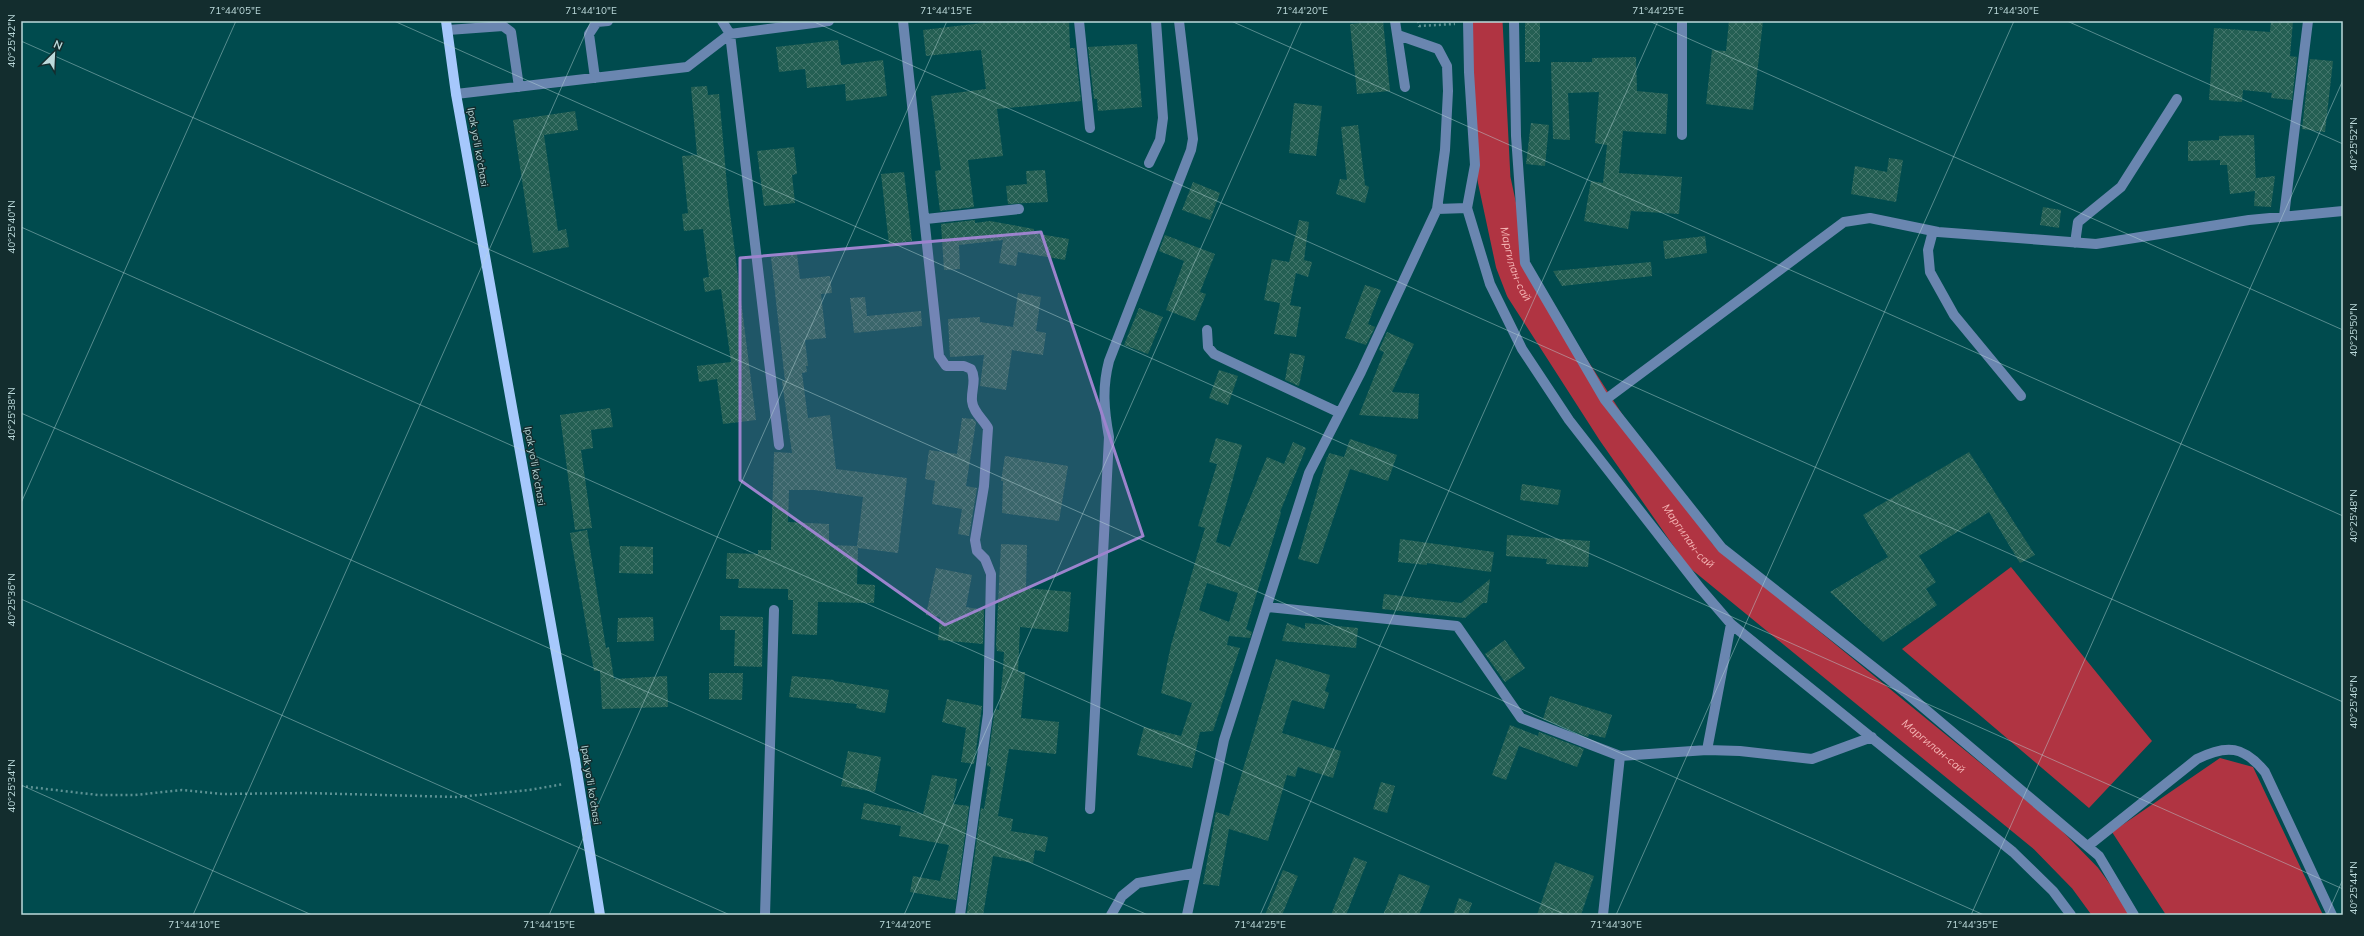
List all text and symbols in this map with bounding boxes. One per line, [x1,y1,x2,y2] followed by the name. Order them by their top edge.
[209,4,261,17] text: 71°44'05"E
[565,4,617,17] text: 71°44'10"E
[920,4,972,17] text: 71°44'15"E
[1276,4,1328,17] text: 71°44'20"E
[1632,4,1684,17] text: 71°44'25"E
[1987,4,2039,17] text: 71°44'30"E
[5,14,18,68] text: 40°25'42"N
[34,34,74,74] north arrow
[51,37,65,53] text: N
[465,106,491,188] street label: Ipak yo'li ko'chasi
[2347,117,2360,171] text: 40°25'52"N
[5,200,18,254] text: 40°25'40"N
[1497,225,1535,304] water label: Маргилан-сай
[2347,303,2360,357] text: 40°25'50"N
[5,387,18,441] text: 40°25'38"N
[522,425,548,507] street label: Ipak yo'li ko'chasi
[2347,489,2360,543] text: 40°25'48"N
[1659,501,1718,571] water label: Маргилан-сай
[5,573,18,627] text: 40°25'36"N
[2347,675,2360,729] text: 40°25'46"N
[1899,716,1969,776] water label: Маргилан-сай
[578,744,604,826] street label: Ipak yo'li ko'chasi
[5,759,18,813] text: 40°25'34"N
[2347,861,2360,915] text: 40°25'44"N
[168,918,220,931] text: 71°44'10"E
[523,918,575,931] text: 71°44'15"E
[879,918,931,931] text: 71°44'20"E
[1234,918,1286,931] text: 71°44'25"E
[1590,918,1642,931] text: 71°44'30"E
[1946,918,1998,931] text: 71°44'35"E

